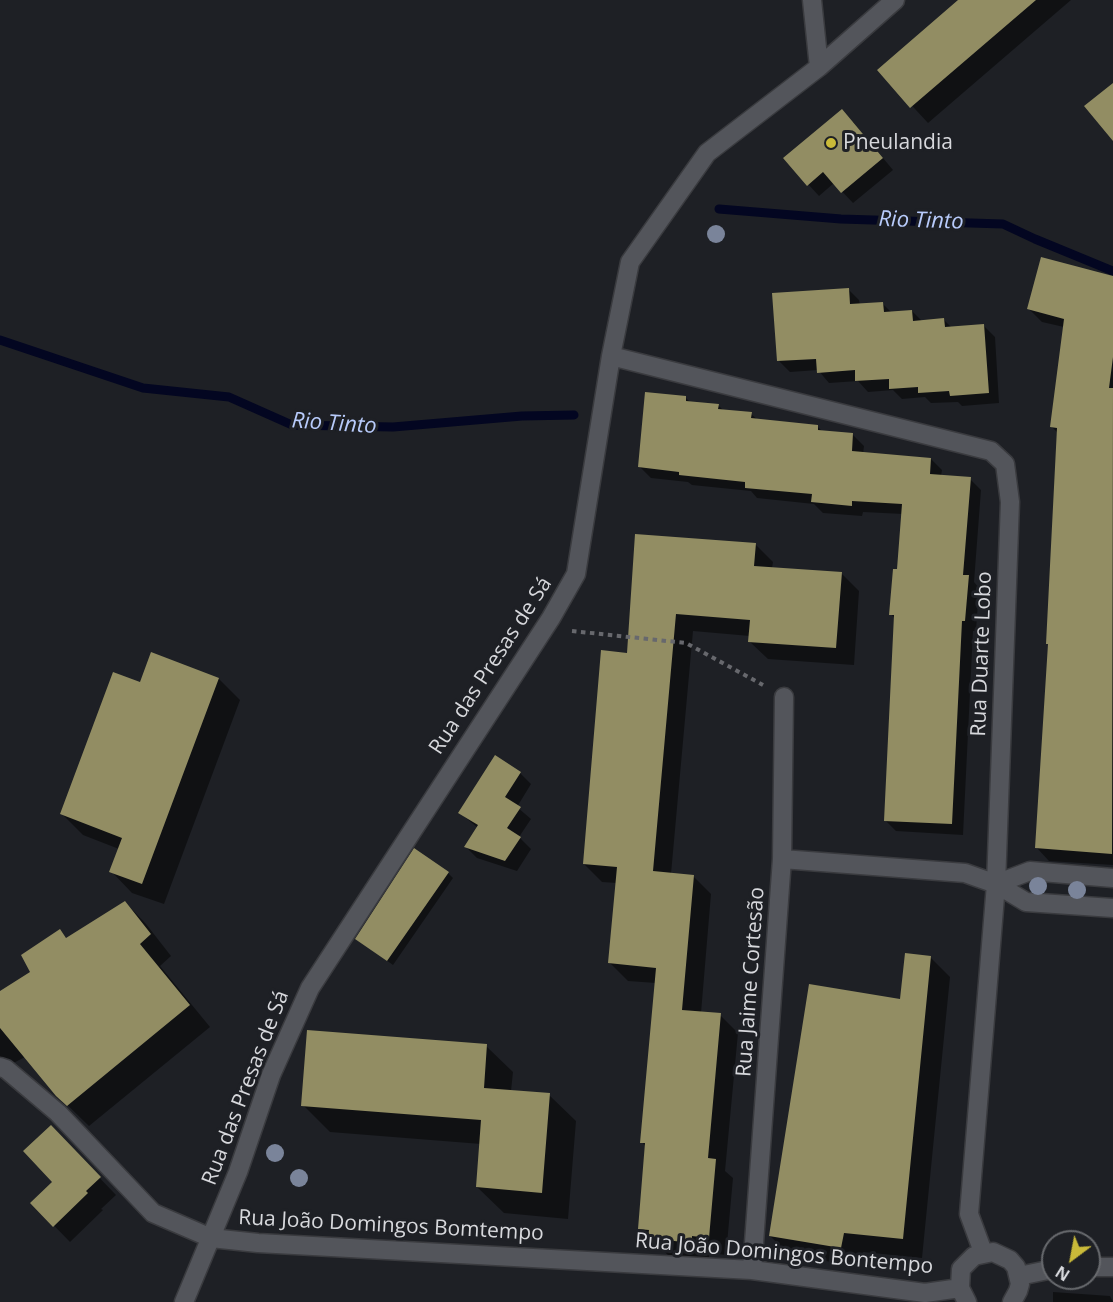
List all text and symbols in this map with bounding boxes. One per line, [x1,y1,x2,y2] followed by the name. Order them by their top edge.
[843,130,953,156] place label: Pneulandia
[824,136,838,150] marker: Pneulandia
[878,206,964,236] water label: Rio Tinto
[291,408,377,440] water label: Rio Tinto
[967,571,997,737] street label: Rua Duarte Lobo
[424,573,558,759] street label: Rua das Presas de Sá
[732,886,770,1078] street label: Rua Jaime Cortesão
[197,987,295,1189] street label: Rua das Presas de Sá
[238,1205,544,1247] street label: Rua João Domingos Bomtempo
[634,1228,934,1280] street label: Rua João Domingos Bontempo
[1041,1230,1101,1290] north arrow
[1051,1261,1074,1286] text: N

